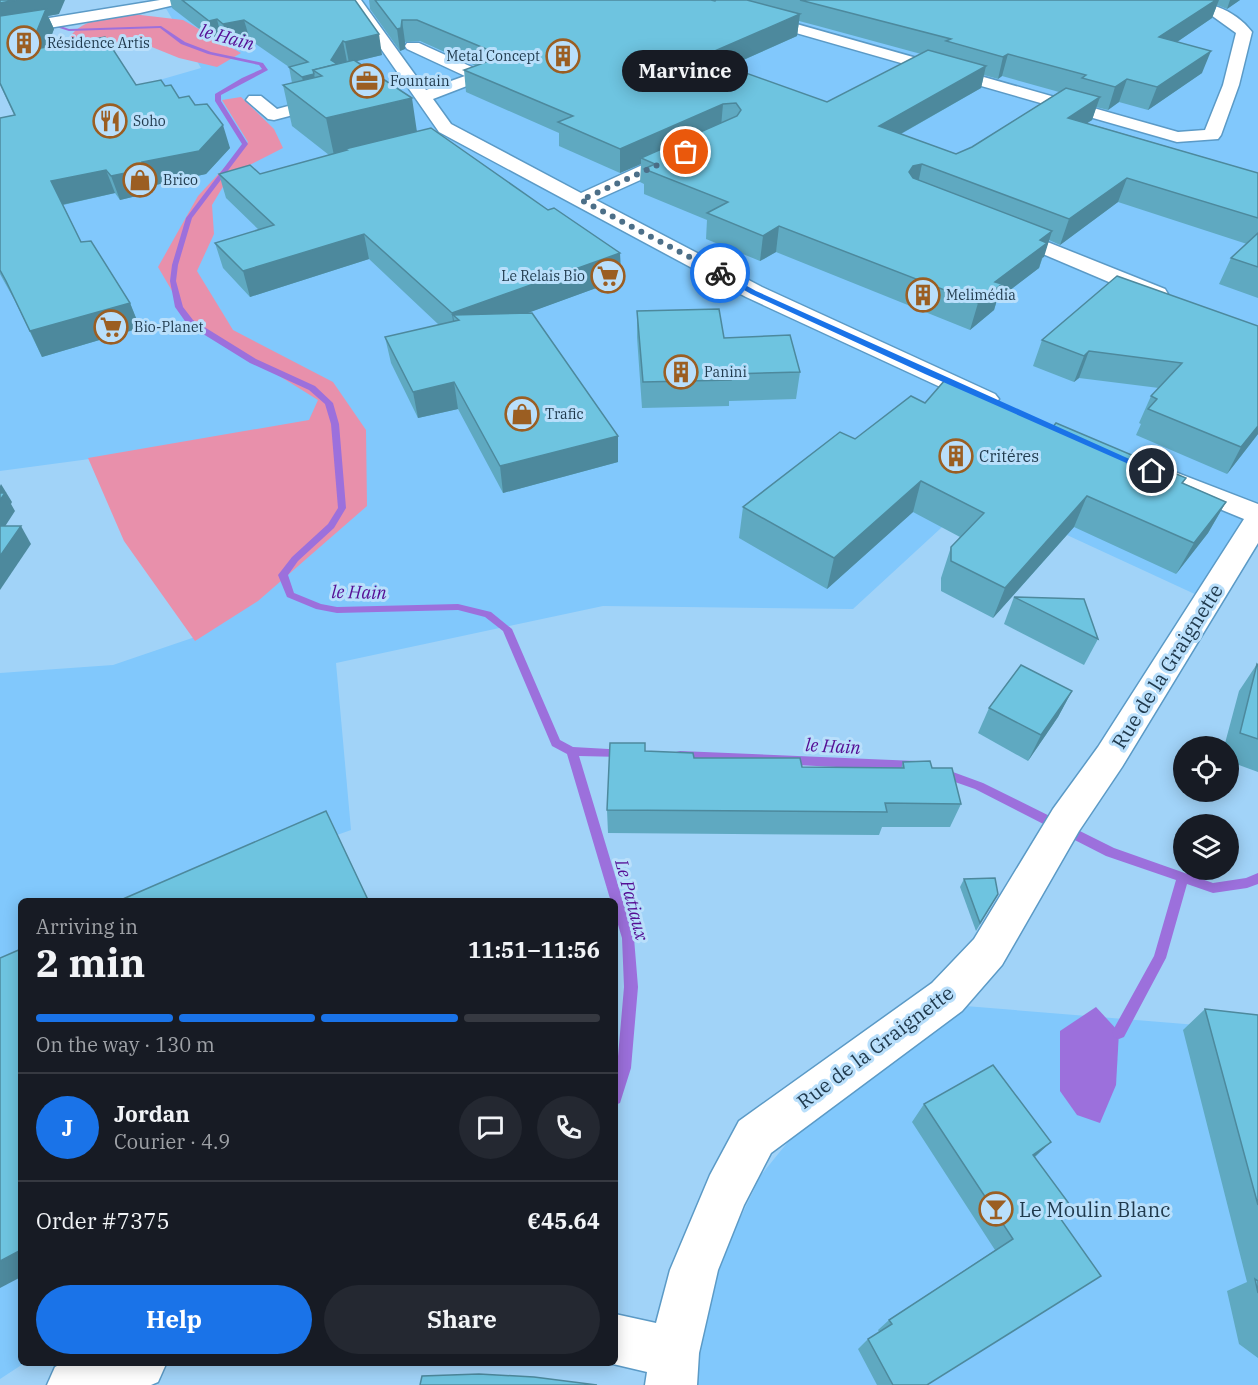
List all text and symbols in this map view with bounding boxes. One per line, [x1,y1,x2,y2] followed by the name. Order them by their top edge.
[197,19,257,55] water label: le Hain
[6,25,42,61] building icon: Résidence Artis
[47,34,150,52] place label: Résidence Artis
[545,38,581,74] building icon: Metal Concept
[446,47,540,65] place label: Metal Concept
[623,50,749,92] callout: Marvince
[639,57,731,84] text: Marvince
[349,63,385,99] office icon: Fountain
[390,72,450,90] place label: Fountain
[92,103,128,139] restaurant icon: Soho
[133,112,166,130] place label: Soho
[660,126,711,177] pin
[669,135,702,168] icon: bag
[122,162,158,198] shop icon: Brico
[163,171,198,189] place label: Brico
[690,243,750,303] courier
[704,257,737,290] icon: bike
[590,258,626,294] supermarket icon: Le Relais Bio
[501,267,585,285] place label: Le Relais Bio
[905,277,941,313] building icon: Melimédia
[946,286,1016,304] place label: Melimédia
[93,309,129,345] supermarket icon: Bio-Planet
[134,318,204,336] place label: Bio-Planet
[663,354,699,390] building icon: Panini
[704,363,747,381] place label: Panini
[504,396,540,432] shop icon: Trafic
[545,405,584,423] place label: Trafic
[938,438,974,474] building icon: Critéres
[1126,445,1177,496] pin
[979,446,1039,466] place label: Critéres
[1135,454,1168,487] icon: home
[1105,578,1229,754] street label: Rue de la Graignette
[331,580,388,604] water label: le Hain
[805,733,862,759] water label: le Hain
[1173,736,1239,880] map controls
[1173,736,1239,802] button: locate
[1173,814,1239,880] button: layers
[610,856,654,944] water label: Le Patiaux
[36,913,138,940] text: Arriving in
[468,935,600,964] text: 11:51–11:56
[36,937,145,988] text: 2 min
[791,979,959,1115] street label: Rue de la Graignette
[36,1031,215,1058] text: On the way · 130 m
[459,1096,522,1159] button: chat
[537,1096,600,1159] button: phone
[114,1099,190,1128] text: Jordan
[62,1113,73,1142] text: J
[114,1128,230,1155] text: Courier · 4.9
[978,1191,1014,1227] bar icon: Le Moulin Blanc
[1019,1196,1170,1223] place label: Le Moulin Blanc
[36,1206,170,1235] text: Order #7375
[527,1206,600,1235] text: €45.64
[36,1285,312,1354] button: Help
[324,1285,600,1354] button: Share

